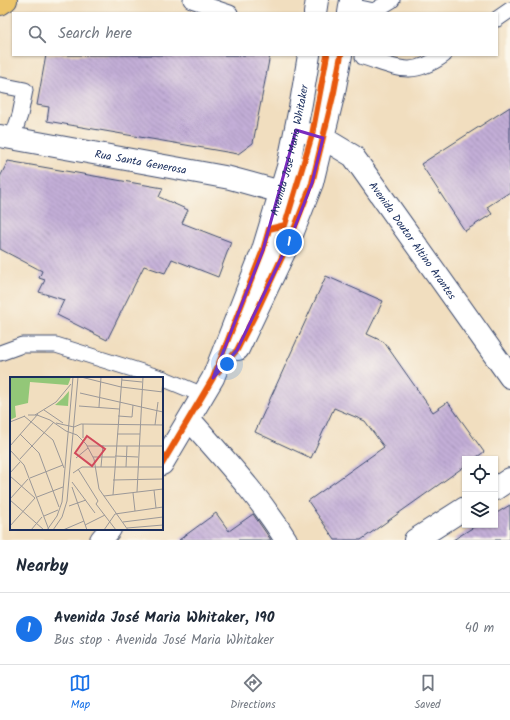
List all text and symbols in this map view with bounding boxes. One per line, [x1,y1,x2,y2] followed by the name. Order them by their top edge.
[12,12,498,56] search box
[58,22,132,46] text: Search here
[26,23,48,45] icon: search
[266,82,314,218] street label: Avenida José Maria Whitaker
[93,145,188,180] street label: Rua Santa Generosa
[364,178,461,304] street label: Avenida Doutor Altino Arantes
[276,227,302,257] pin: 1
[217,354,237,374] your location
[10,377,163,530] inset map
[462,456,498,528] map controls
[462,456,498,492] button: locate
[462,492,498,528] button: layers
[16,553,68,580] text: Nearby
[54,606,275,630] text: Avenida José Maria Whitaker, 190
[27,618,31,639] text: 1
[465,618,494,639] text: 40 m
[54,630,274,651] text: Bus stop · Avenida José Maria Whitaker
[69,672,91,714] tab: Map
[230,672,276,714] tab: Directions
[415,672,441,714] tab: Saved

